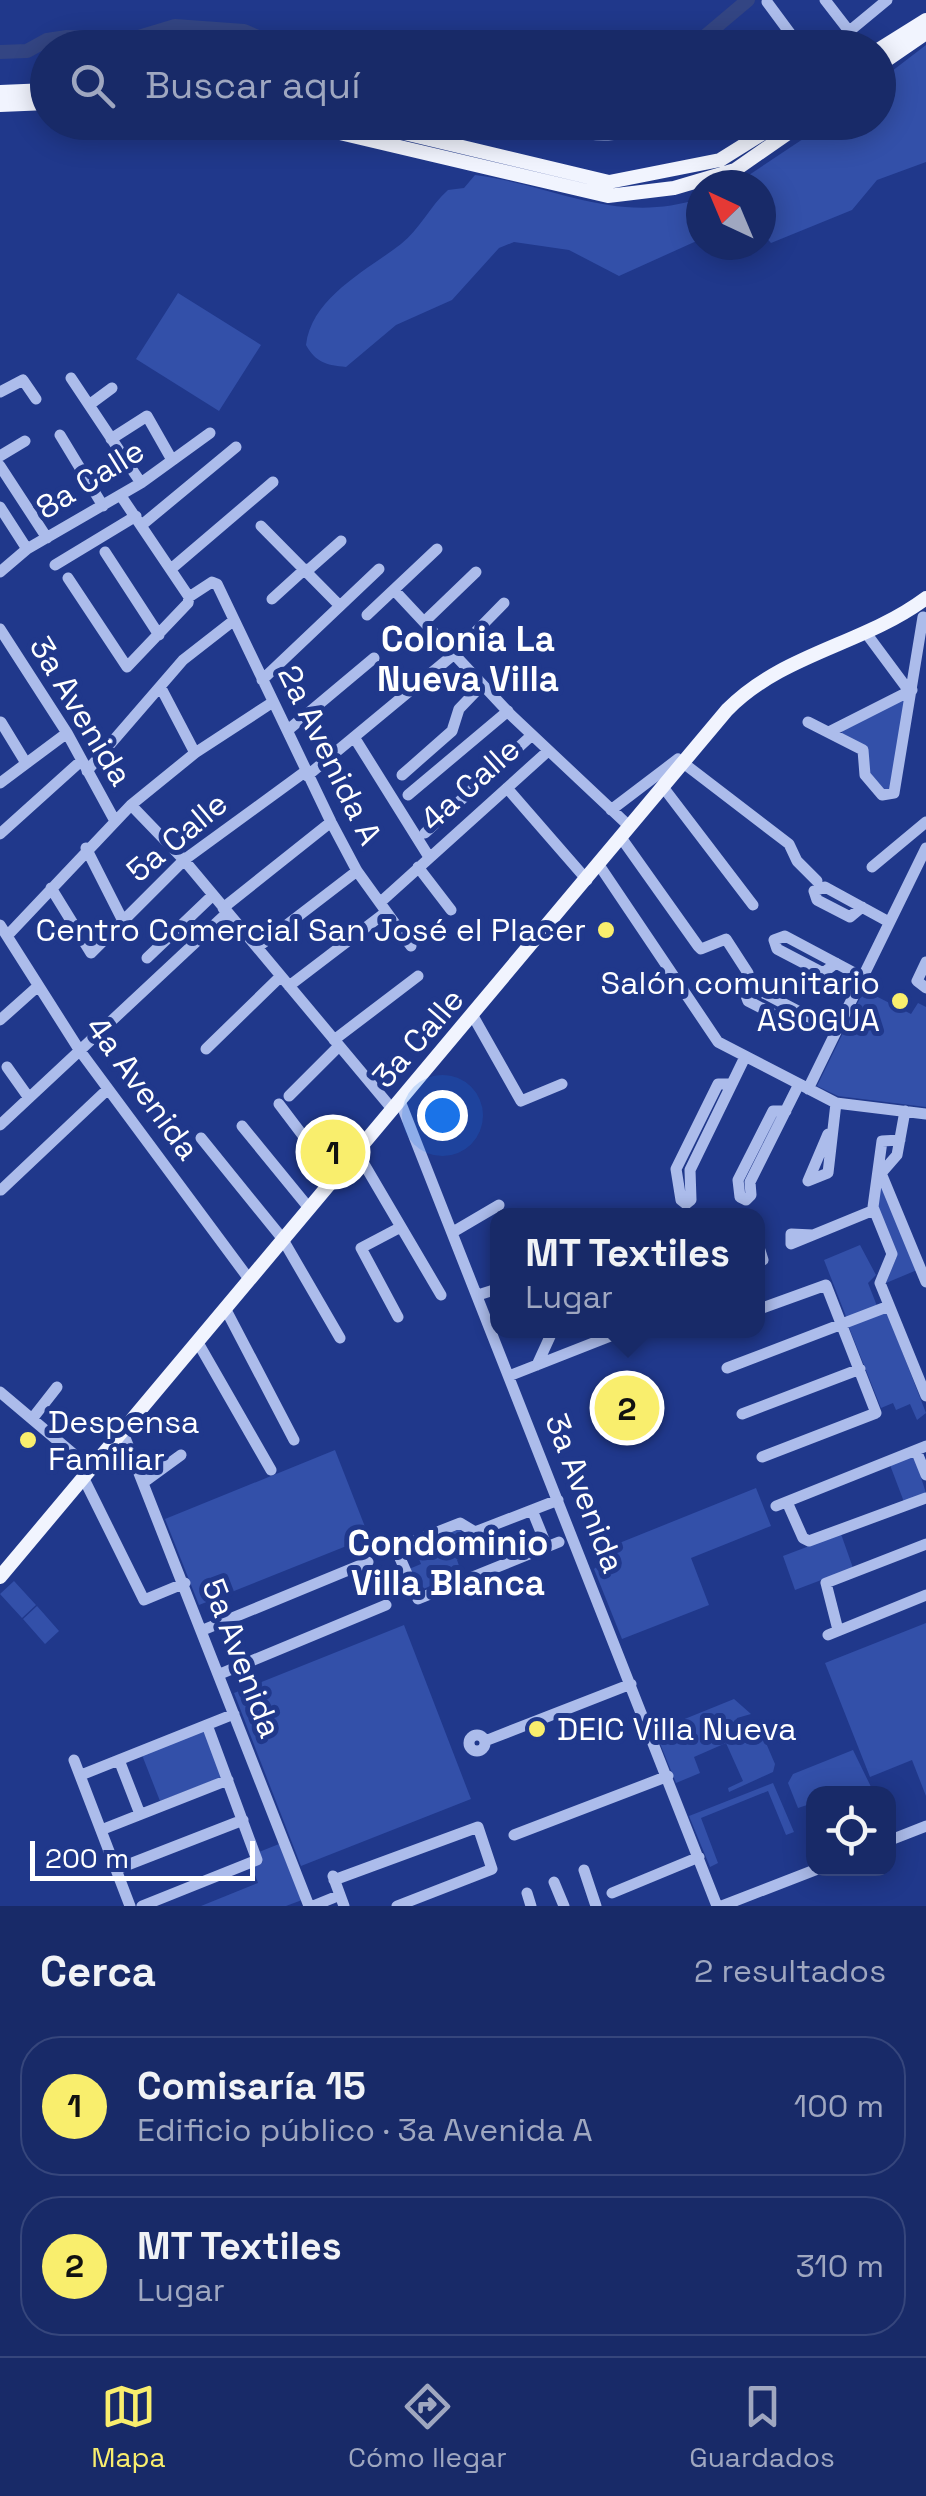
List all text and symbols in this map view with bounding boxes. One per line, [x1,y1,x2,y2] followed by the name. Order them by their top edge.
[30,30,896,140] search box
[65,58,120,113] icon: search
[145,61,360,109] text: Buscar aquí
[686,170,776,260] north arrow
[28,430,152,528] street label: 8a Calle
[377,617,559,701] district label: Colonia La Nueva Villa
[21,629,141,793] street label: 3a Avenida
[269,659,391,851] street label: 2a Avenida A
[412,729,528,839] street label: 4a Calle
[118,783,236,891] street label: 5a Calle
[35,910,586,950] place label: Centro Comercial San José el Placer
[595,919,617,941] marker: Centro Comercial San José el Placer
[601,963,880,1040] place label: Salón comunitario ASOGUA
[364,980,472,1096] street label: 3a Calle
[889,990,911,1012] marker: Salón comunitario ASOGUA
[78,1008,208,1168] street label: 4a Avenida
[417,1090,468,1141] your location
[300,1114,366,1190] pin: 1
[490,1208,765,1338] popup
[525,1229,730,1277] text: MT Textiles
[525,1277,613,1317] text: Lugar
[594,1370,660,1446] pin: 2
[48,1402,199,1479] place label: Despensa Familiar
[536,1408,634,1578] street label: 3a Avenida
[17,1429,39,1451] marker: Despensa Familiar
[348,1521,548,1605] district label: Condominio Villa Blanca
[193,1573,291,1743] street label: 5a Avenida
[557,1709,797,1749] place label: DEIC Villa Nueva
[526,1718,548,1740] marker: DEIC Villa Nueva
[806,1786,896,1876] map controls
[806,1786,896,1876] button: locate
[30,1836,255,1880] scale bar
[45,1840,129,1876] text: 200 m
[40,1945,156,1998] text: Cerca
[694,1951,886,1991] text: 2 resultados
[137,2062,366,2110] text: Comisaría 15
[67,2086,82,2126] text: 1
[794,2086,884,2126] text: 100 m
[137,2110,593,2150] text: Edificio público · 3a Avenida A
[137,2222,342,2270] text: MT Textiles
[65,2246,84,2286] text: 2
[796,2246,884,2286] text: 310 m
[137,2270,225,2310] text: Lugar
[91,2379,166,2475] tab: Mapa
[348,2379,507,2475] tab: Cómo llegar
[689,2379,835,2475] tab: Guardados

